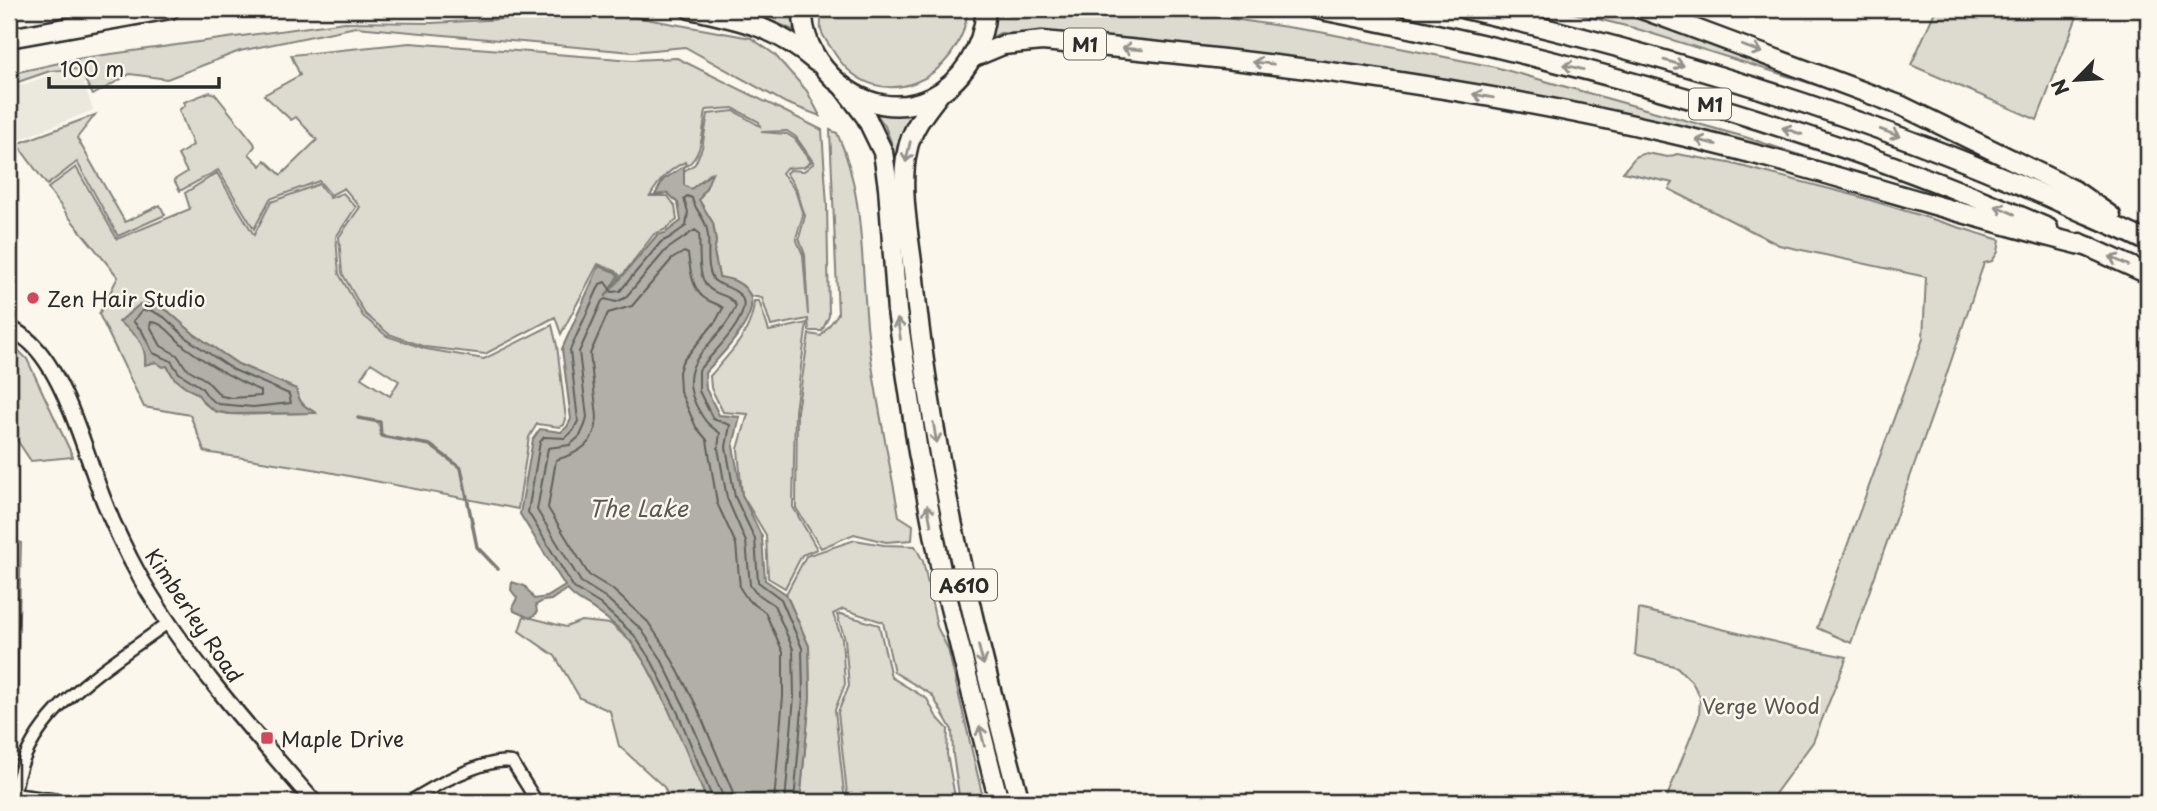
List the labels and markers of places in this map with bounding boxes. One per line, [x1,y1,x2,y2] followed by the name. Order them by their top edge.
[47,282,205,314] place label: Zen Hair Studio
[25,290,41,306] marker: Zen Hair Studio
[281,722,404,754] place label: Maple Drive
[259,730,275,746] marker: Maple Drive

